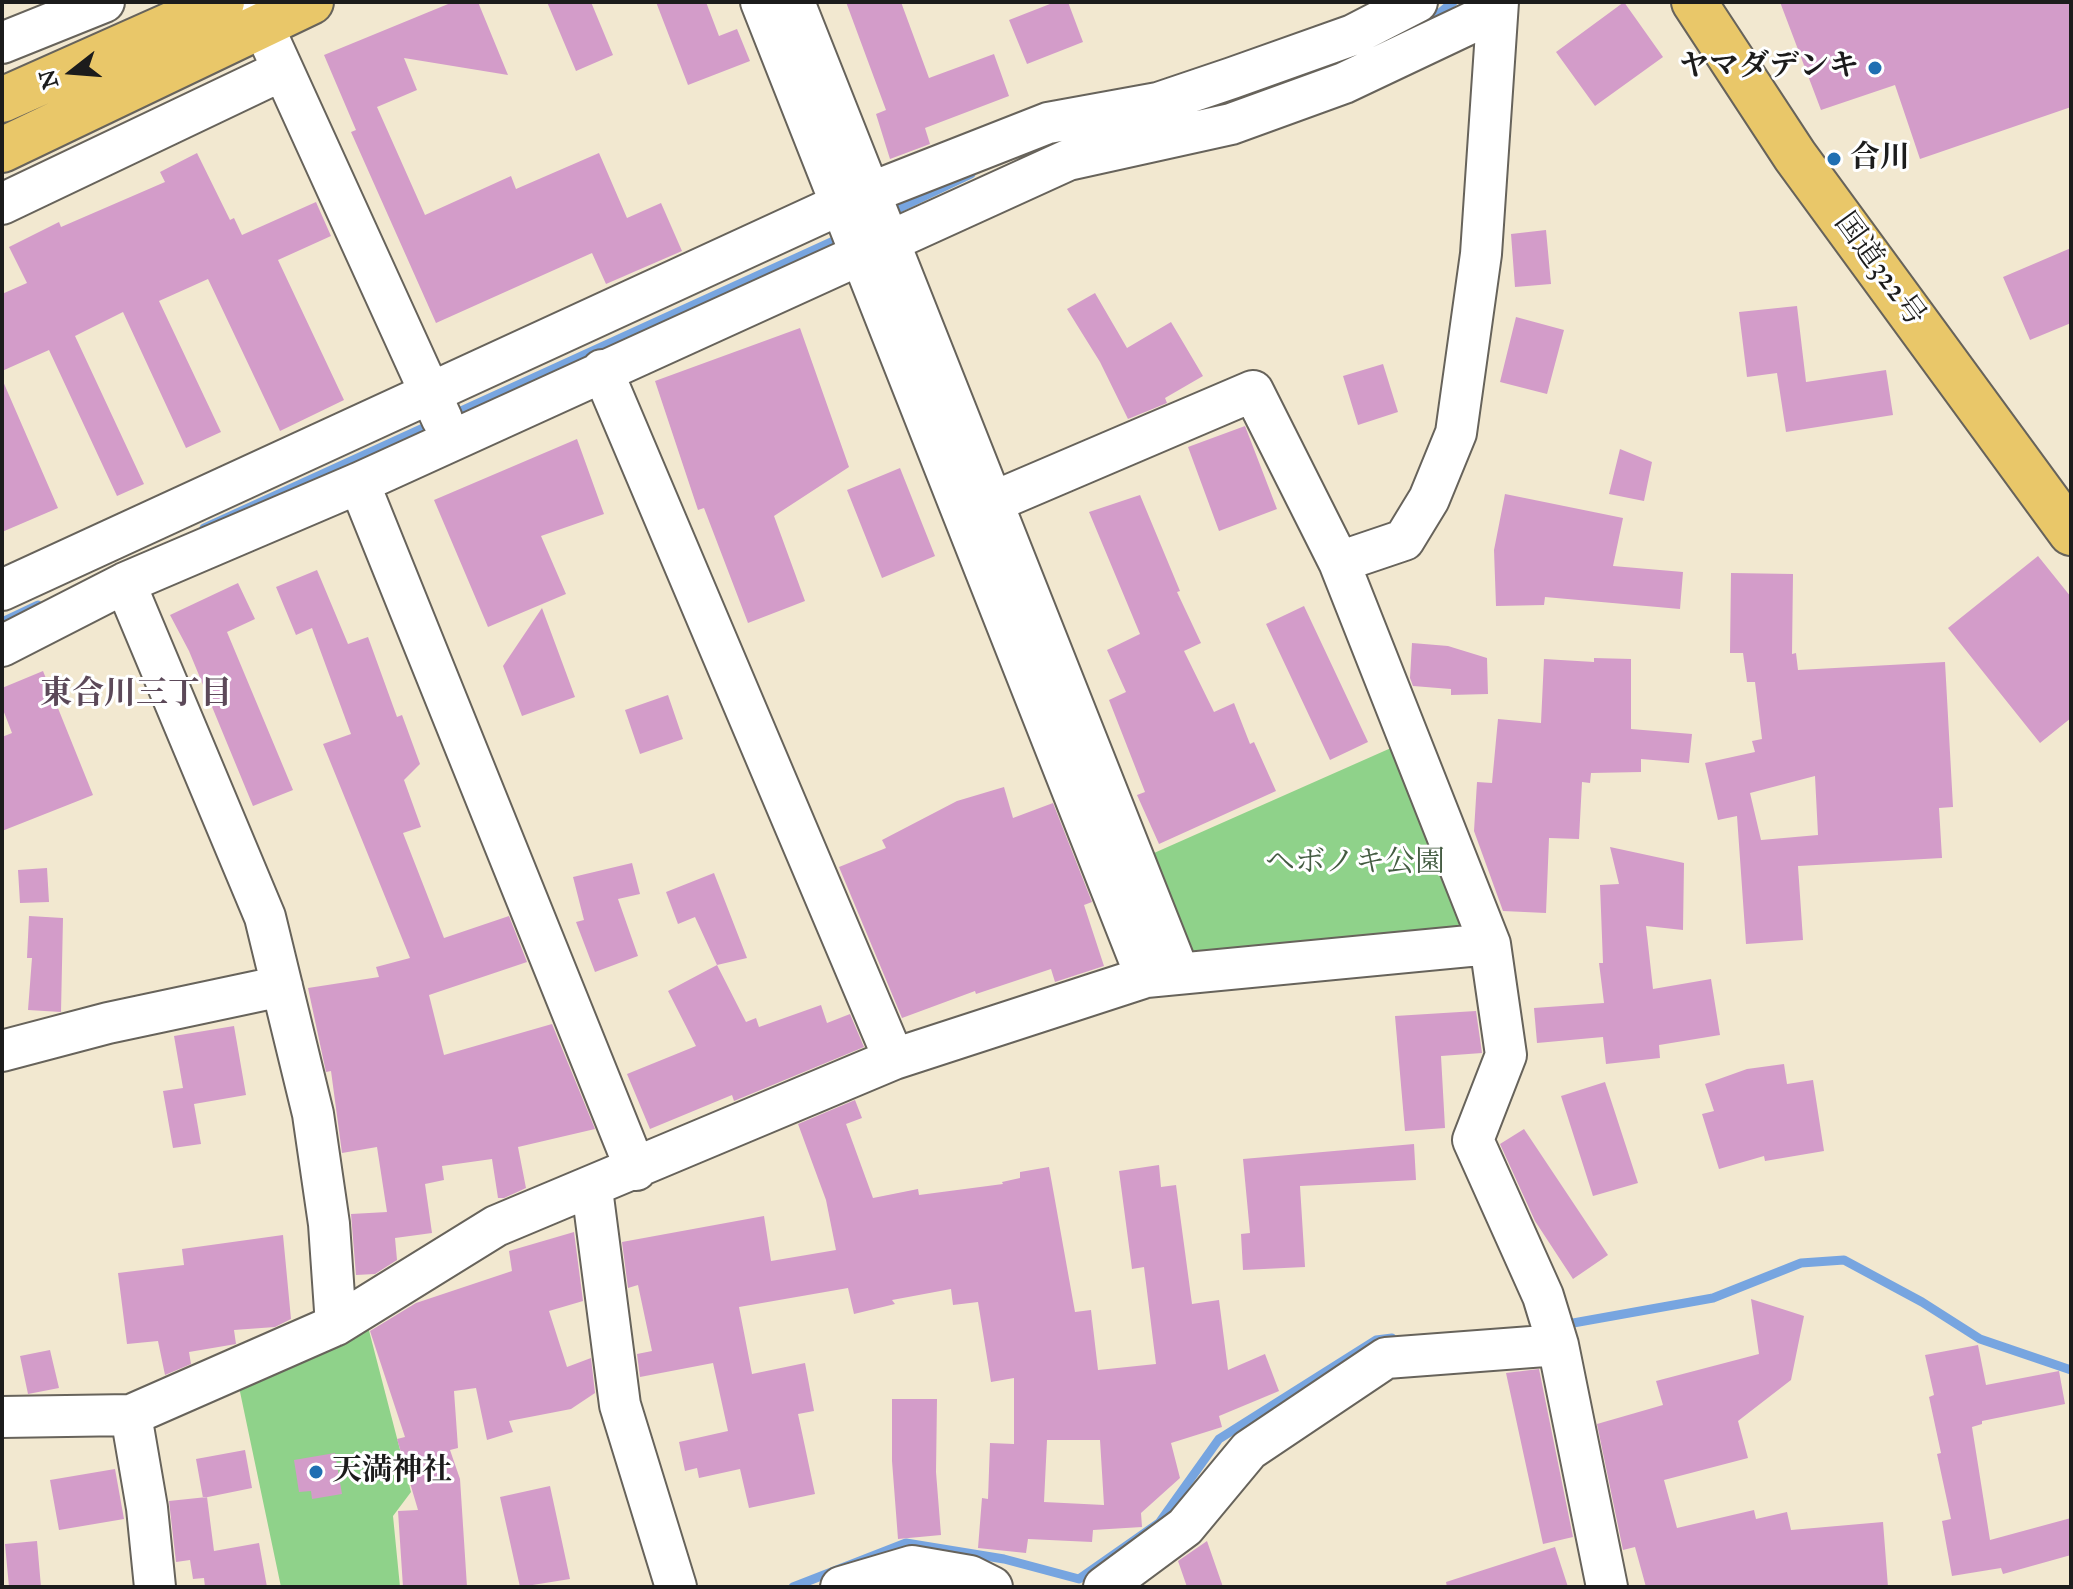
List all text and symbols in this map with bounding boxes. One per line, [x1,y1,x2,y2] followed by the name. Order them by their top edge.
[32,32,112,112] north arrow
[1679,50,1859,86] place label: ヤマダデンキ
[1866,59,1884,77] marker: ヤマダデンキ
[33,66,64,92] text: N
[1850,141,1910,177] place label: 合川
[1825,150,1843,168] marker: 合川
[1826,206,1932,334] street label: 国道322号
[40,676,232,714] district label: 東合川三丁目
[1265,846,1445,882] park label: ヘボノキ公園
[332,1454,452,1490] place label: 天満神社
[307,1463,325,1481] marker: 天満神社

